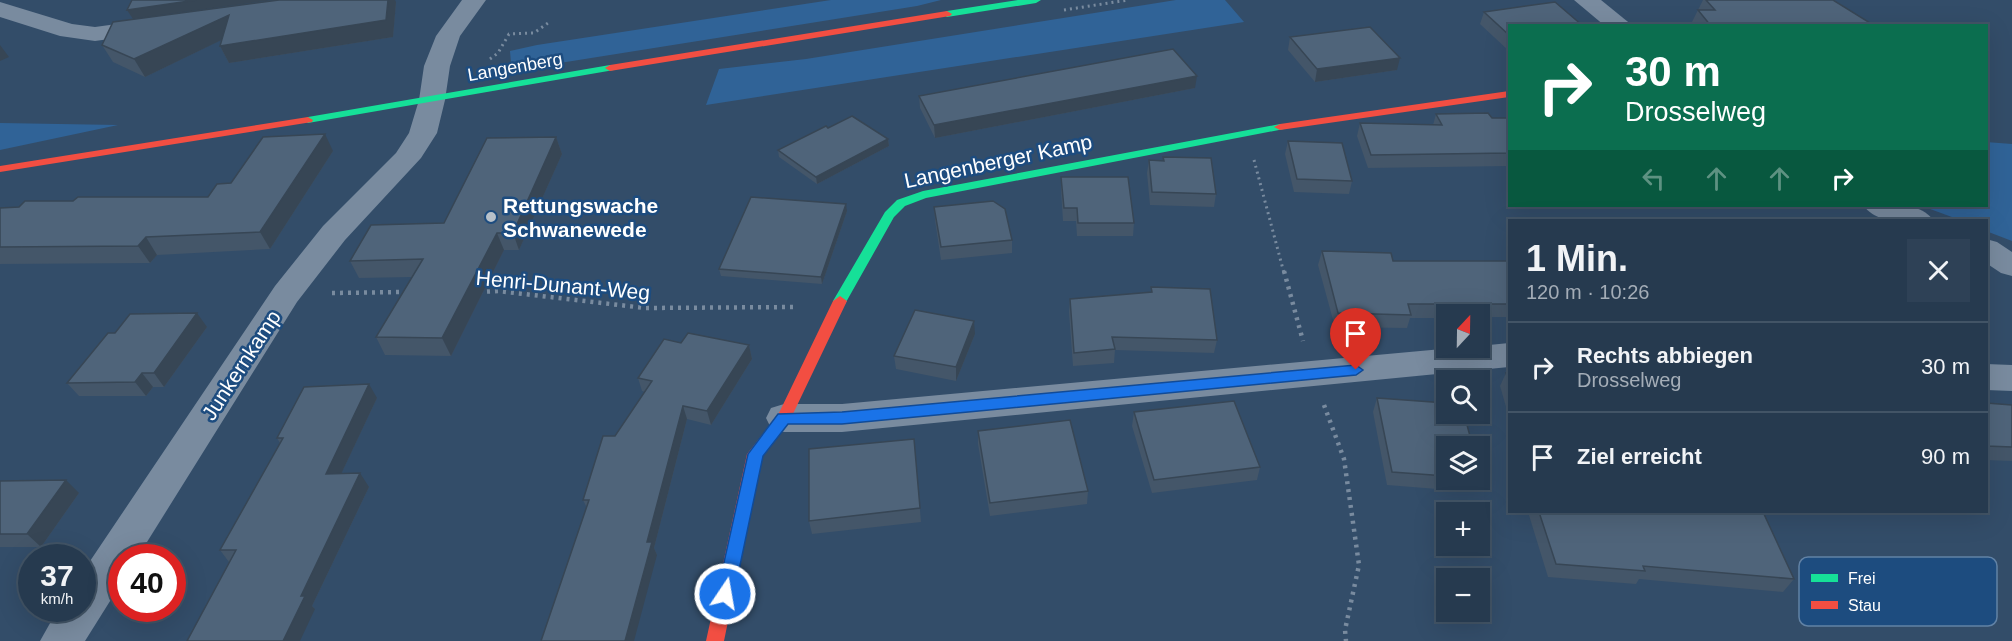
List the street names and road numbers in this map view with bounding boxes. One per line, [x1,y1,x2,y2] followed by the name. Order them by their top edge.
[466,49,564,85] street label: Langenberg
[902,130,1094,192] street label: Langenberger Kamp
[475,266,651,304] street label: Henri-Dunant-Weg
[197,306,285,424] street label: Junkernkamp

